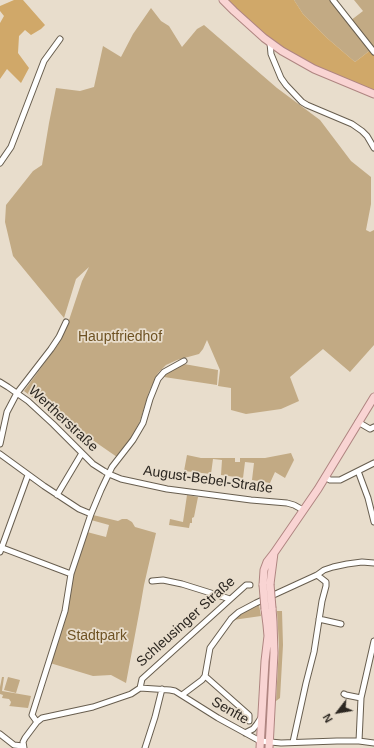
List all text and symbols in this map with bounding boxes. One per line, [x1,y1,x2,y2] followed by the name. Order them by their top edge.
[78,329,162,345] park label: Hauptfriedhof
[25,382,101,456] street label: Wertherstraße
[142,463,274,497] street label: August-Bebel-Straße
[133,573,239,671] street label: Schleusinger Straße
[67,628,127,644] park label: Stadtpark
[318,692,358,732] north arrow
[208,694,252,728] street label: Senfte
[321,712,335,725] text: N

